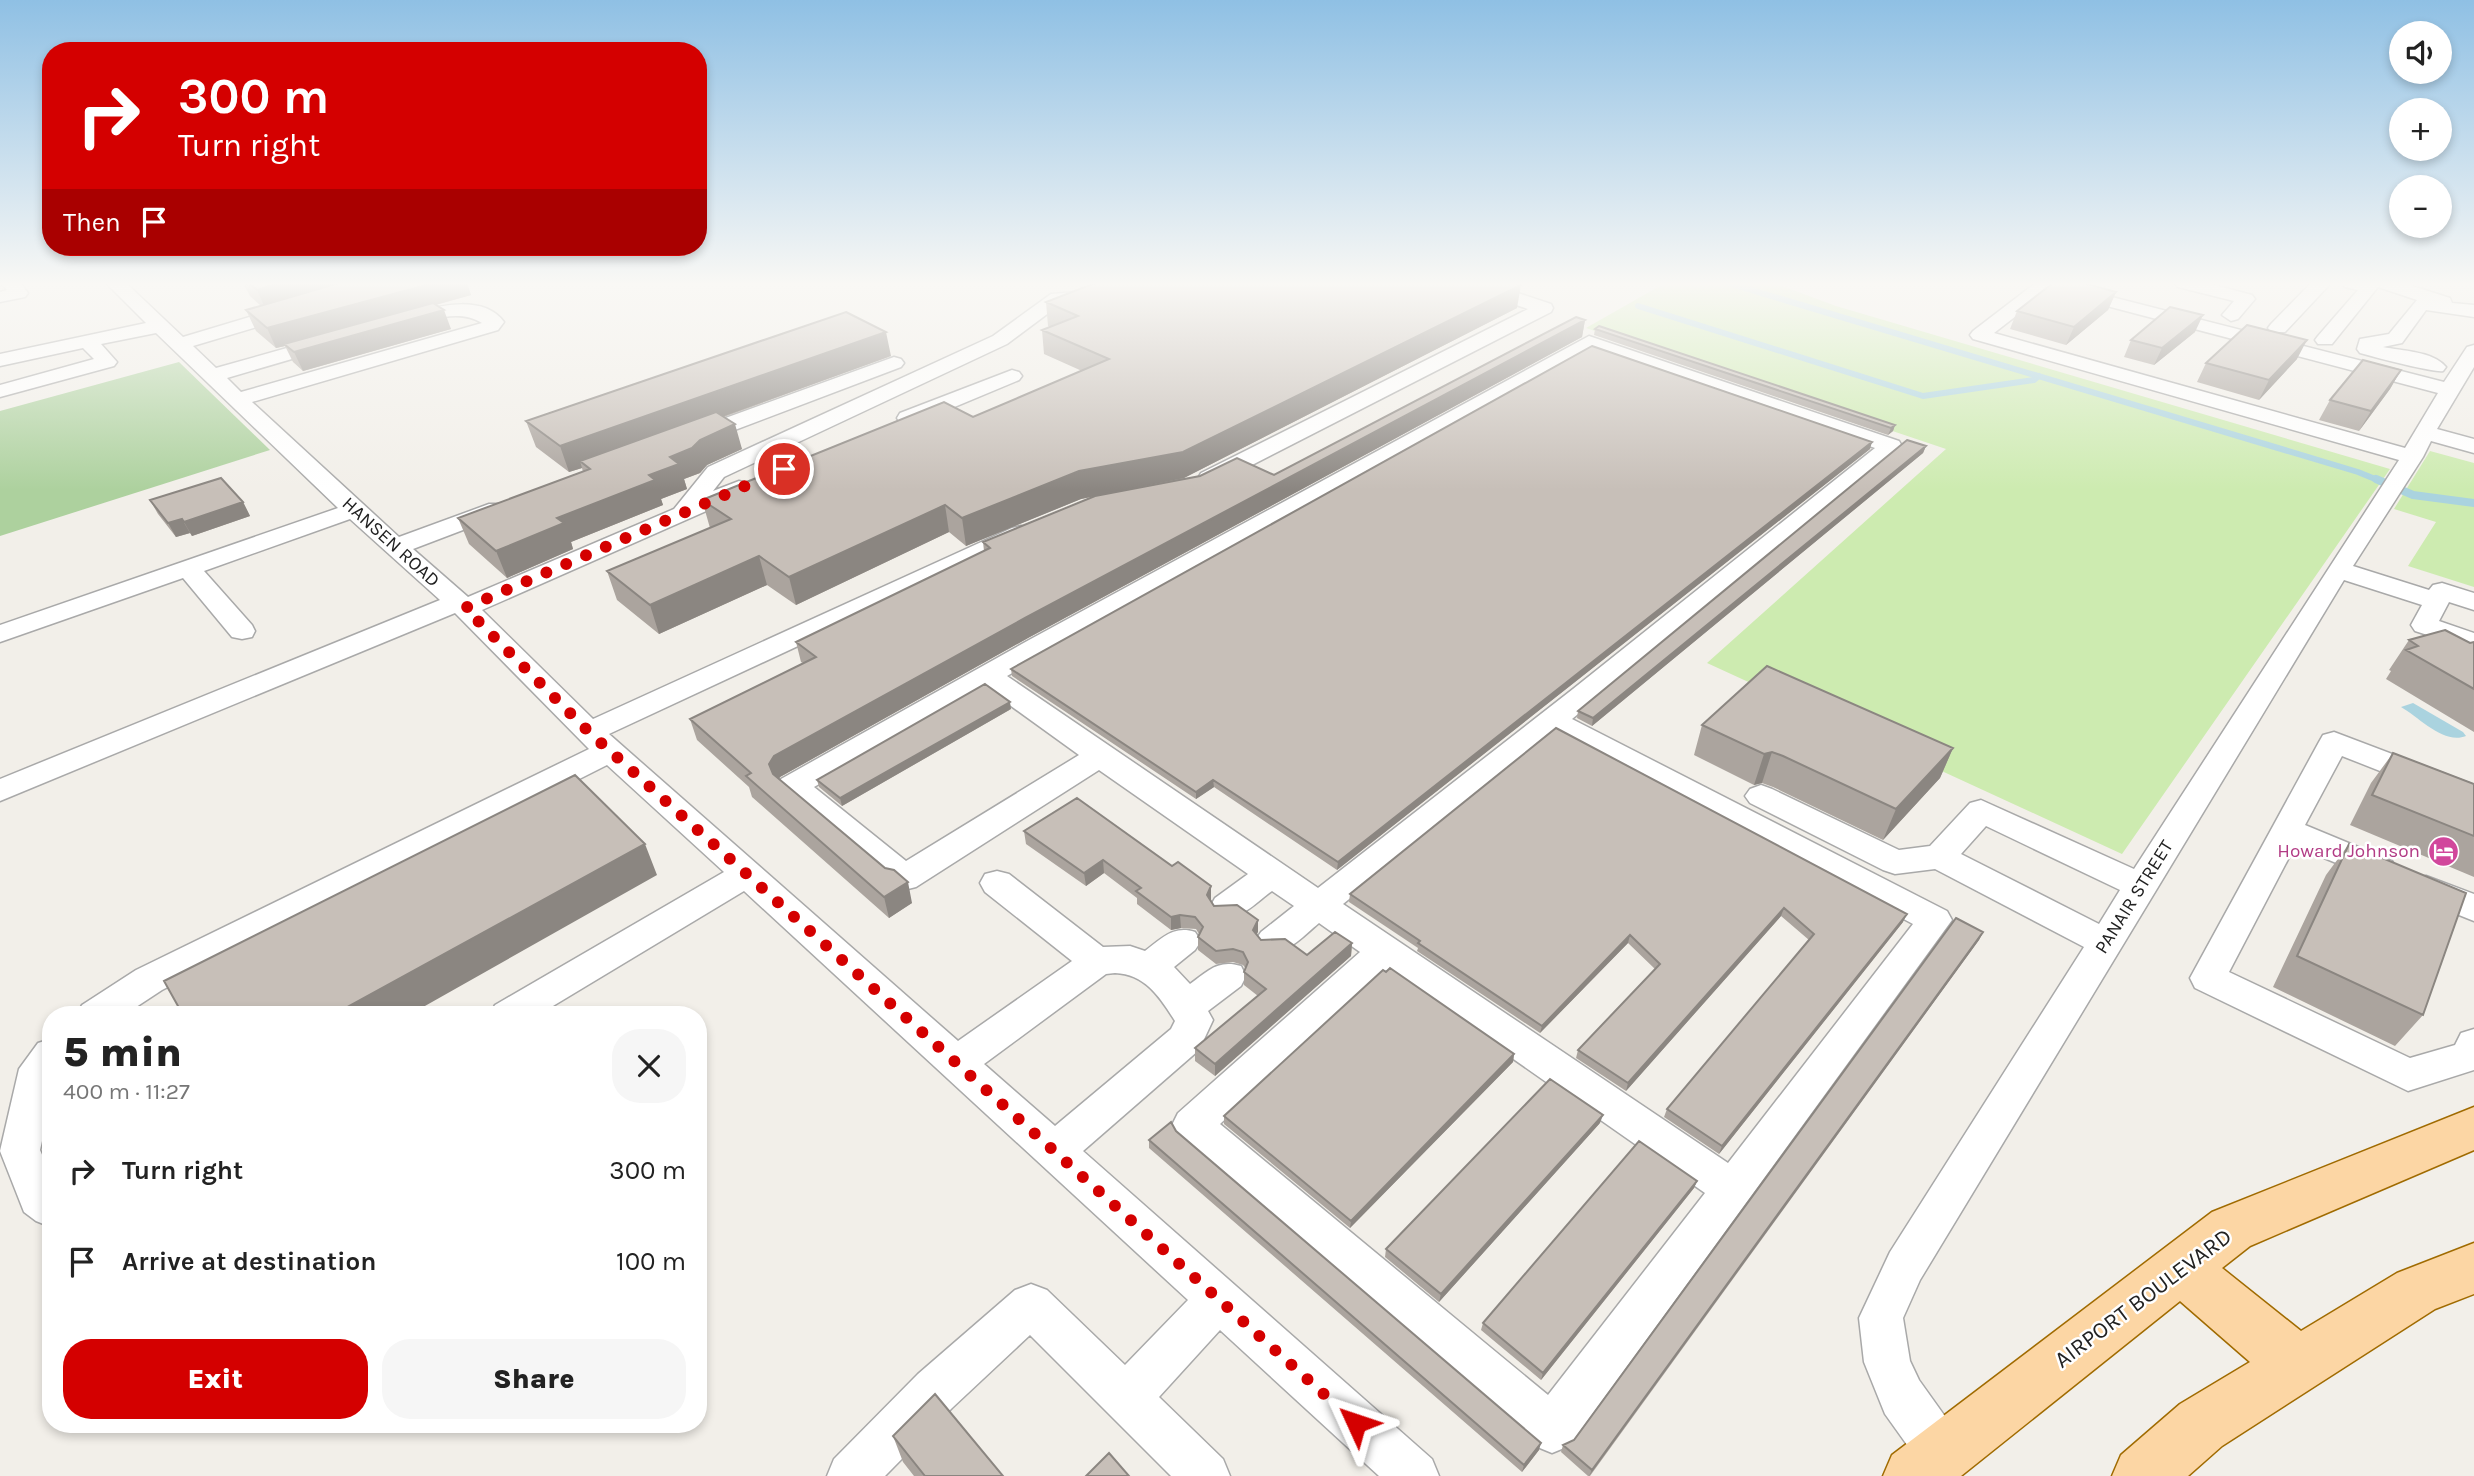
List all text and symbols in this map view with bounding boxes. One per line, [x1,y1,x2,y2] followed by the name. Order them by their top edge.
[2389,21,2452,238] map controls
[2389,21,2452,84] button: sound
[178,68,329,125] text: 300 m
[63,70,154,161] icon: right
[2389,98,2452,161] button: +
[178,127,320,164] text: Turn right
[2389,175,2452,238] button: −
[135,203,173,241] icon: arrive
[63,207,121,238] text: Then
[754,439,814,499] pin
[765,450,803,488] icon: arrive
[338,492,444,592] street label: HANSEN ROAD
[2426,834,2460,868] hotel icon: Howard Johnson
[2090,836,2178,958] street label: PANAIR STREET
[2277,840,2420,862] place label: Howard Johnson
[63,1027,182,1077] text: 5 min
[612,1029,686,1103] button: close
[63,1078,190,1105] text: 400 m · 11:27
[63,1152,101,1190] icon: right
[122,1155,243,1186] text: Turn right
[609,1155,686,1186] text: 300 m
[2049,1223,2237,1373] street label: AIRPORT BOULEVARD
[63,1243,101,1281] icon: arrive
[122,1246,376,1277] text: Arrive at destination
[616,1246,686,1277] text: 100 m
[63,1339,368,1419] button: Exit
[382,1339,686,1419] button: Share
[1319,1386,1393,1460] position arrow

